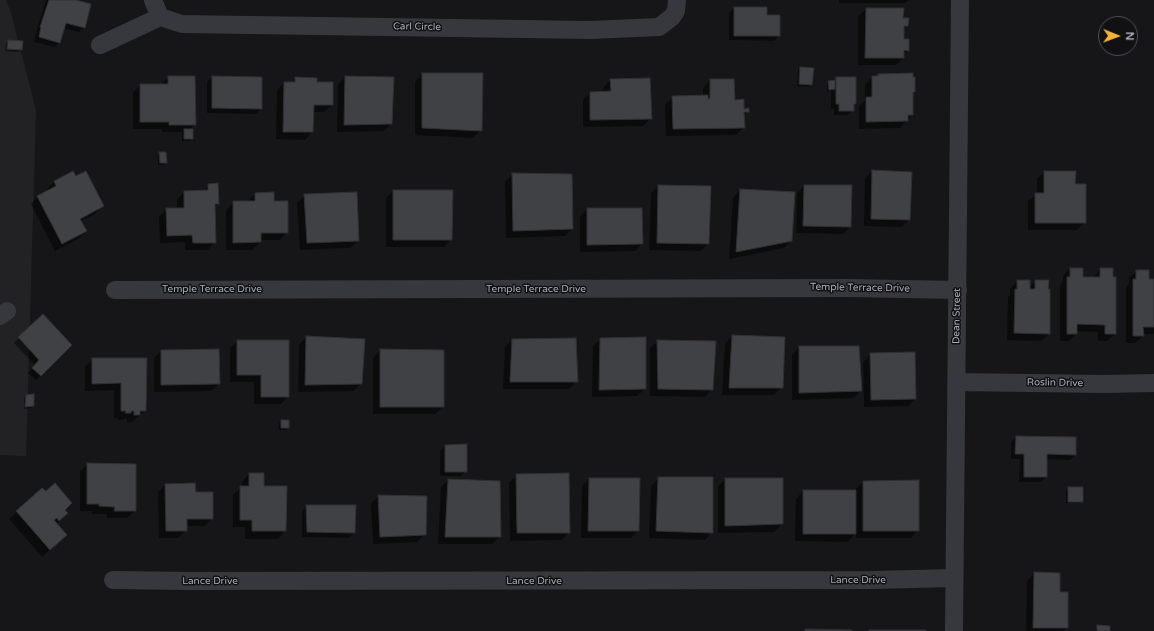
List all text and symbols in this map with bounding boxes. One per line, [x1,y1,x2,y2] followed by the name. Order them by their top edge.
[1098,16,1138,56] north arrow
[393,21,441,33] street label: Carl Circle
[1123,32,1136,41] text: N
[810,281,910,295] street label: Temple Terrace Drive
[162,283,262,295] street label: Temple Terrace Drive
[486,283,586,295] street label: Temple Terrace Drive
[951,288,963,344] street label: Dean Street
[1027,377,1083,389] street label: Roslin Drive
[830,574,886,586] street label: Lance Drive
[182,575,238,587] street label: Lance Drive
[506,575,562,587] street label: Lance Drive

